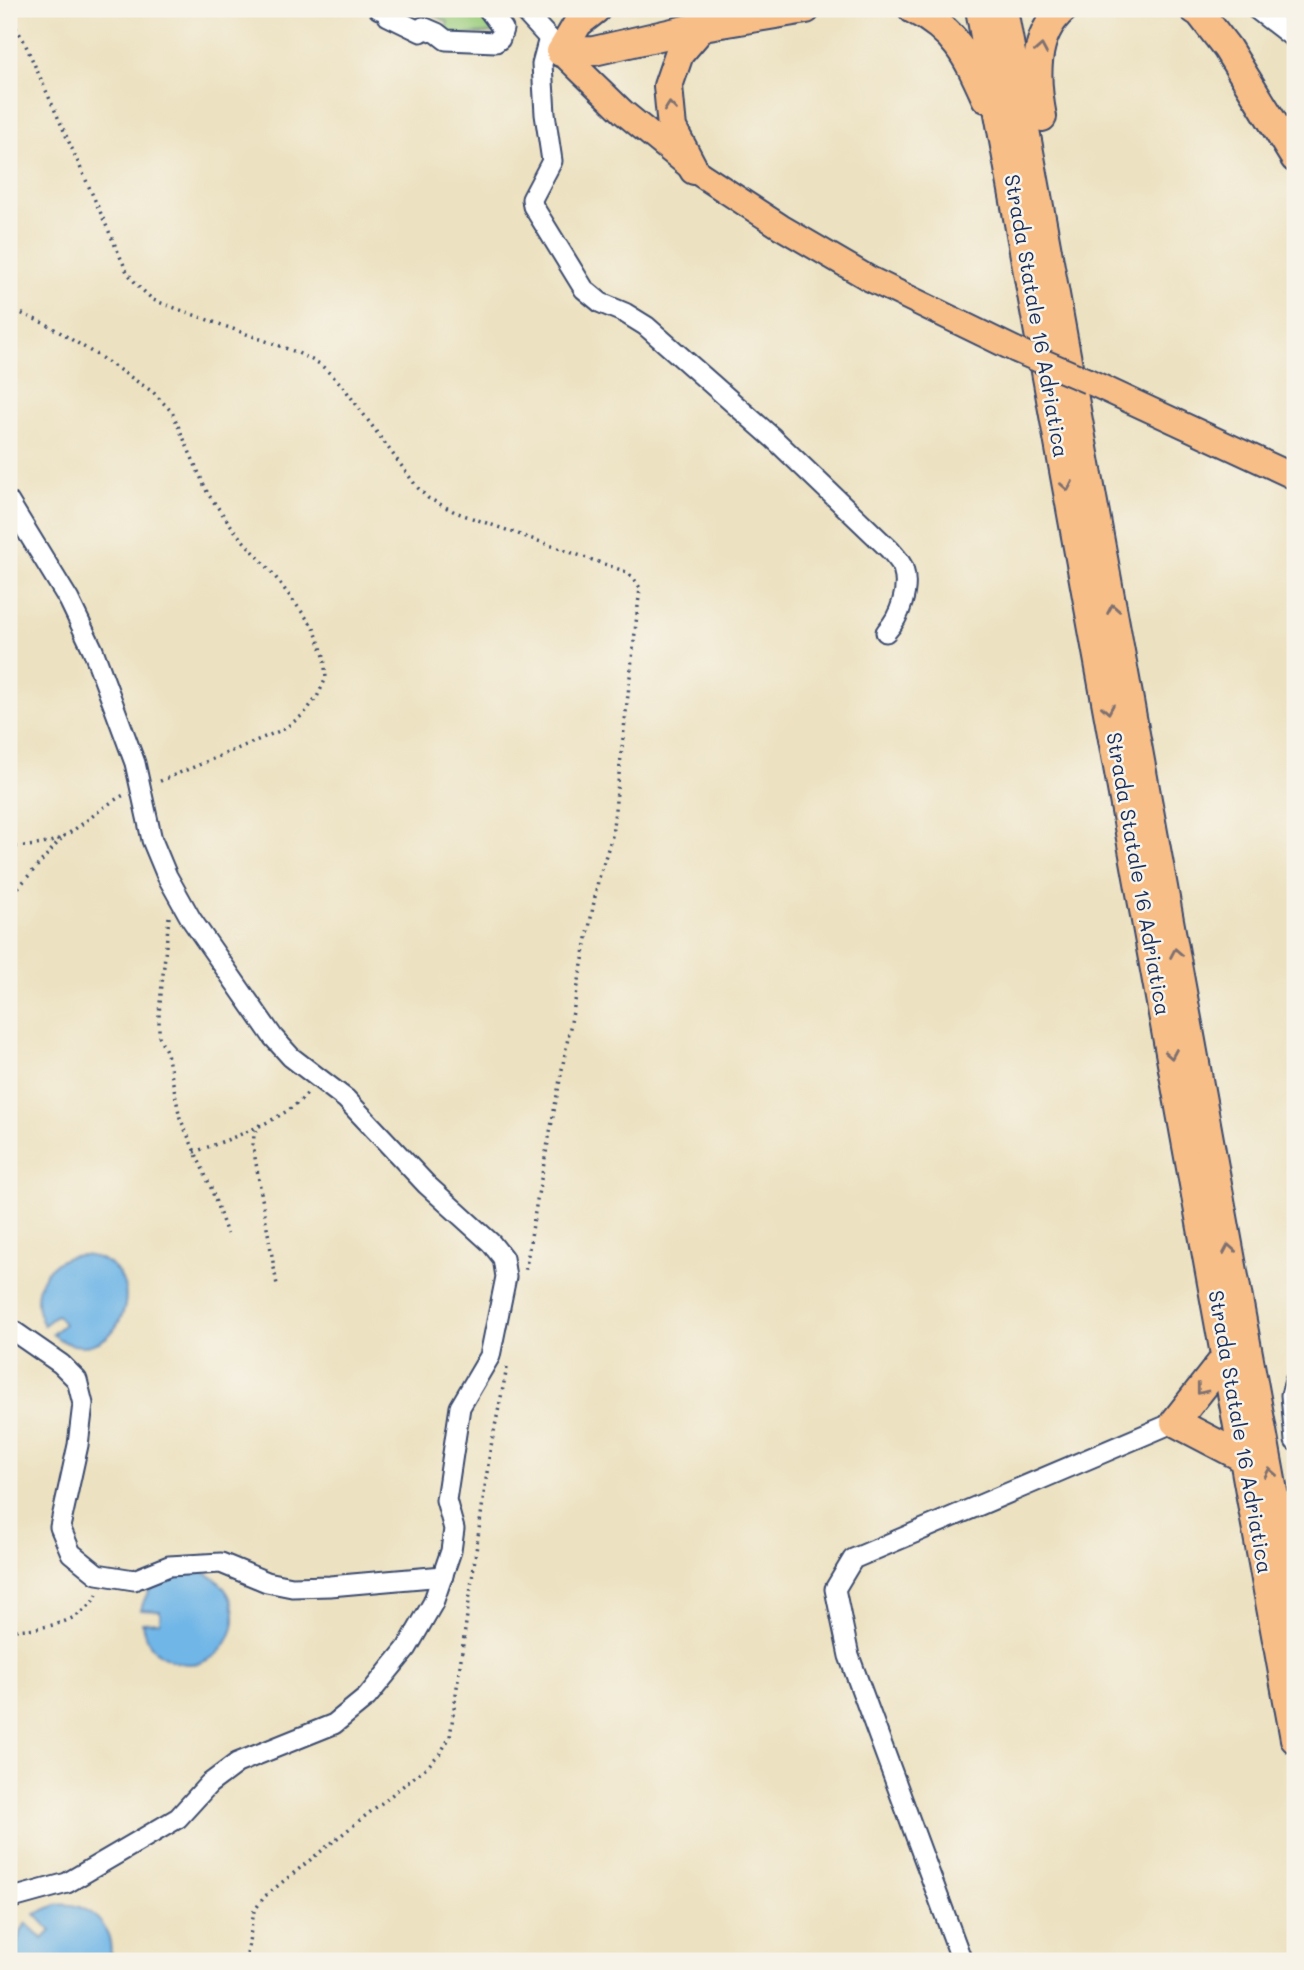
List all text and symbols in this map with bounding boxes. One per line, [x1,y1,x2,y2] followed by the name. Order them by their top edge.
[1033,43,1048,55] one-way arrow
[663,101,678,112] one-way arrow
[999,172,1076,459] street label: Strada Statale 16 Adriatica
[1059,480,1074,492] one-way arrow
[1106,603,1121,615] one-way arrow
[1100,703,1115,715] one-way arrow
[1101,730,1178,1017] street label: Strada Statale 16 Adriatica
[1169,947,1184,959] one-way arrow
[1162,1048,1177,1060] one-way arrow
[1222,1243,1237,1255] one-way arrow
[1203,1288,1280,1575] street label: Strada Statale 16 Adriatica
[1196,1382,1209,1395] one-way arrow
[1263,1467,1278,1479] one-way arrow

